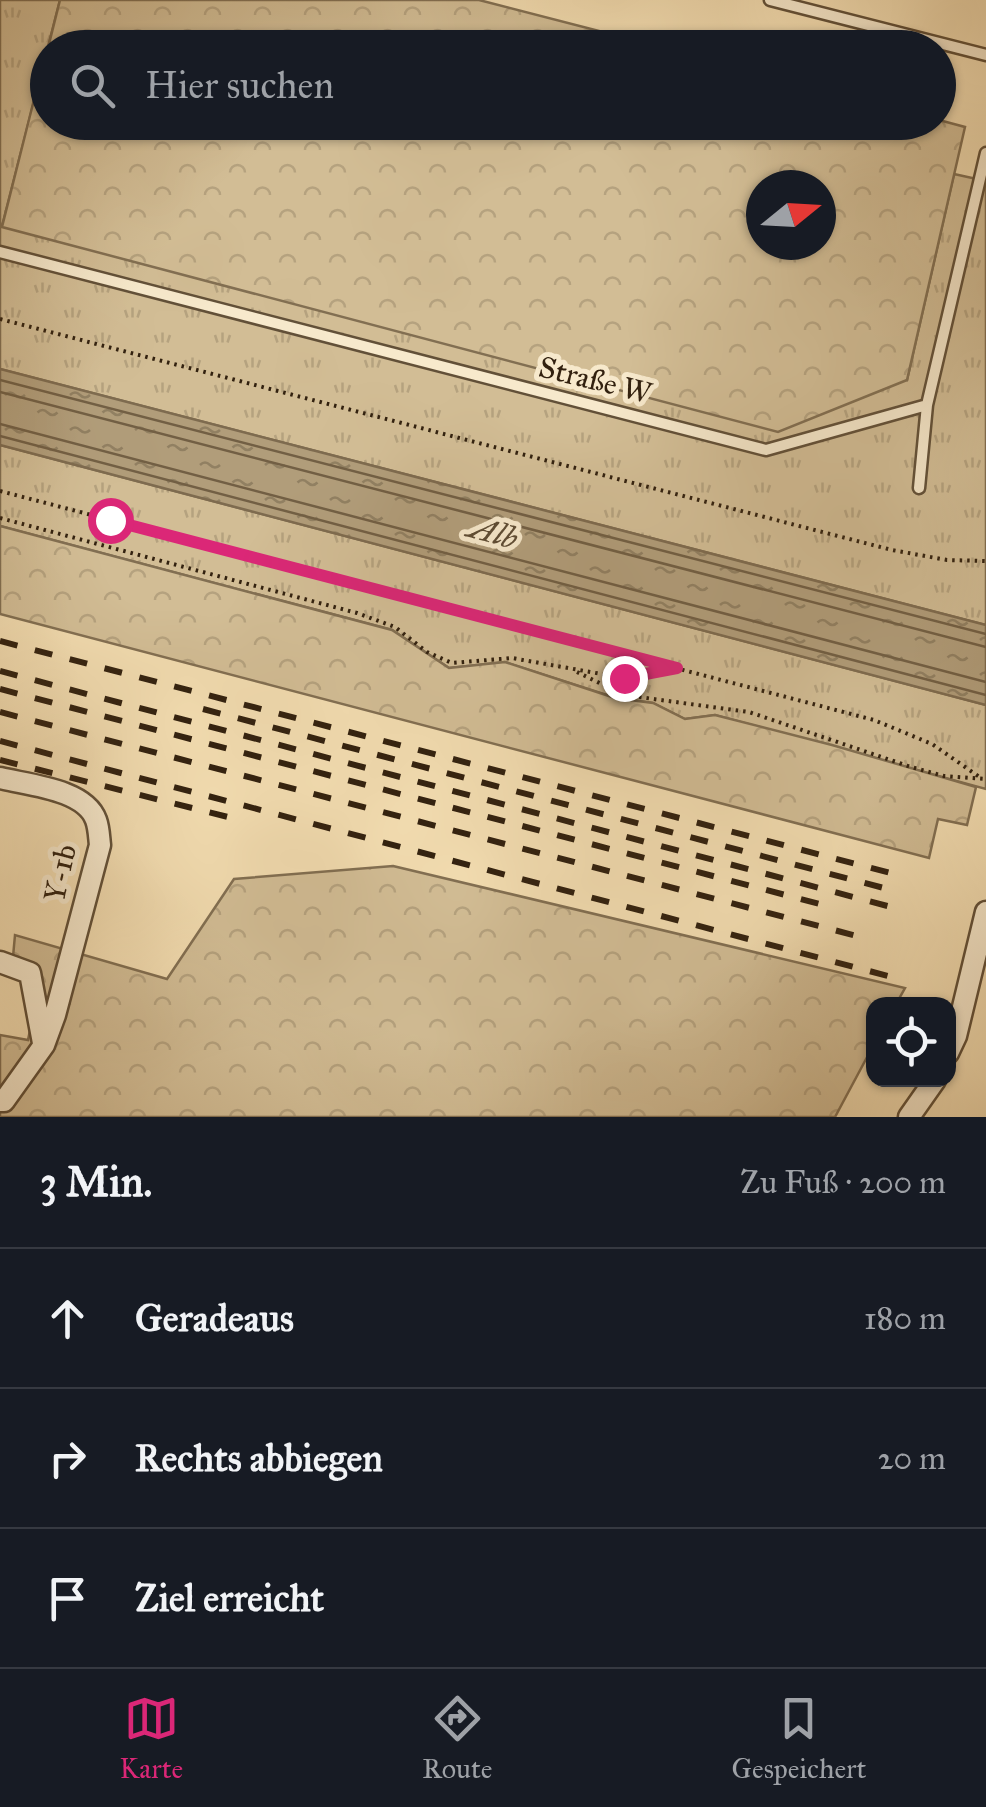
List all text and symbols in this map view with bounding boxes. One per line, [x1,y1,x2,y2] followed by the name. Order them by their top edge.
[30,30,956,140] search box
[65,58,120,113] icon: search
[145,62,334,108] text: Hier suchen
[746,170,836,260] north arrow
[535,349,657,412] street label: Straße W
[88,498,134,544] route start
[461,506,522,558] water label: Alb
[602,656,648,702] route end
[36,841,84,905] street label: Y-1b
[866,997,956,1087] map controls
[866,997,956,1087] button: locate
[40,1156,152,1208] text: 3 Min.
[740,1163,946,1202] text: Zu Fuß · 200 m
[40,1291,95,1346] icon: ahead
[135,1295,294,1341] text: Geradeaus
[864,1299,946,1338] text: 180 m
[40,1431,95,1486] icon: right
[135,1435,383,1481] text: Rechts abbiegen
[878,1439,946,1478] text: 20 m
[40,1571,95,1626] icon: arrive
[135,1575,324,1621] text: Ziel erreicht
[119,1691,183,1786] tab: Karte
[422,1691,493,1786] tab: Route
[732,1691,866,1786] tab: Gespeichert

